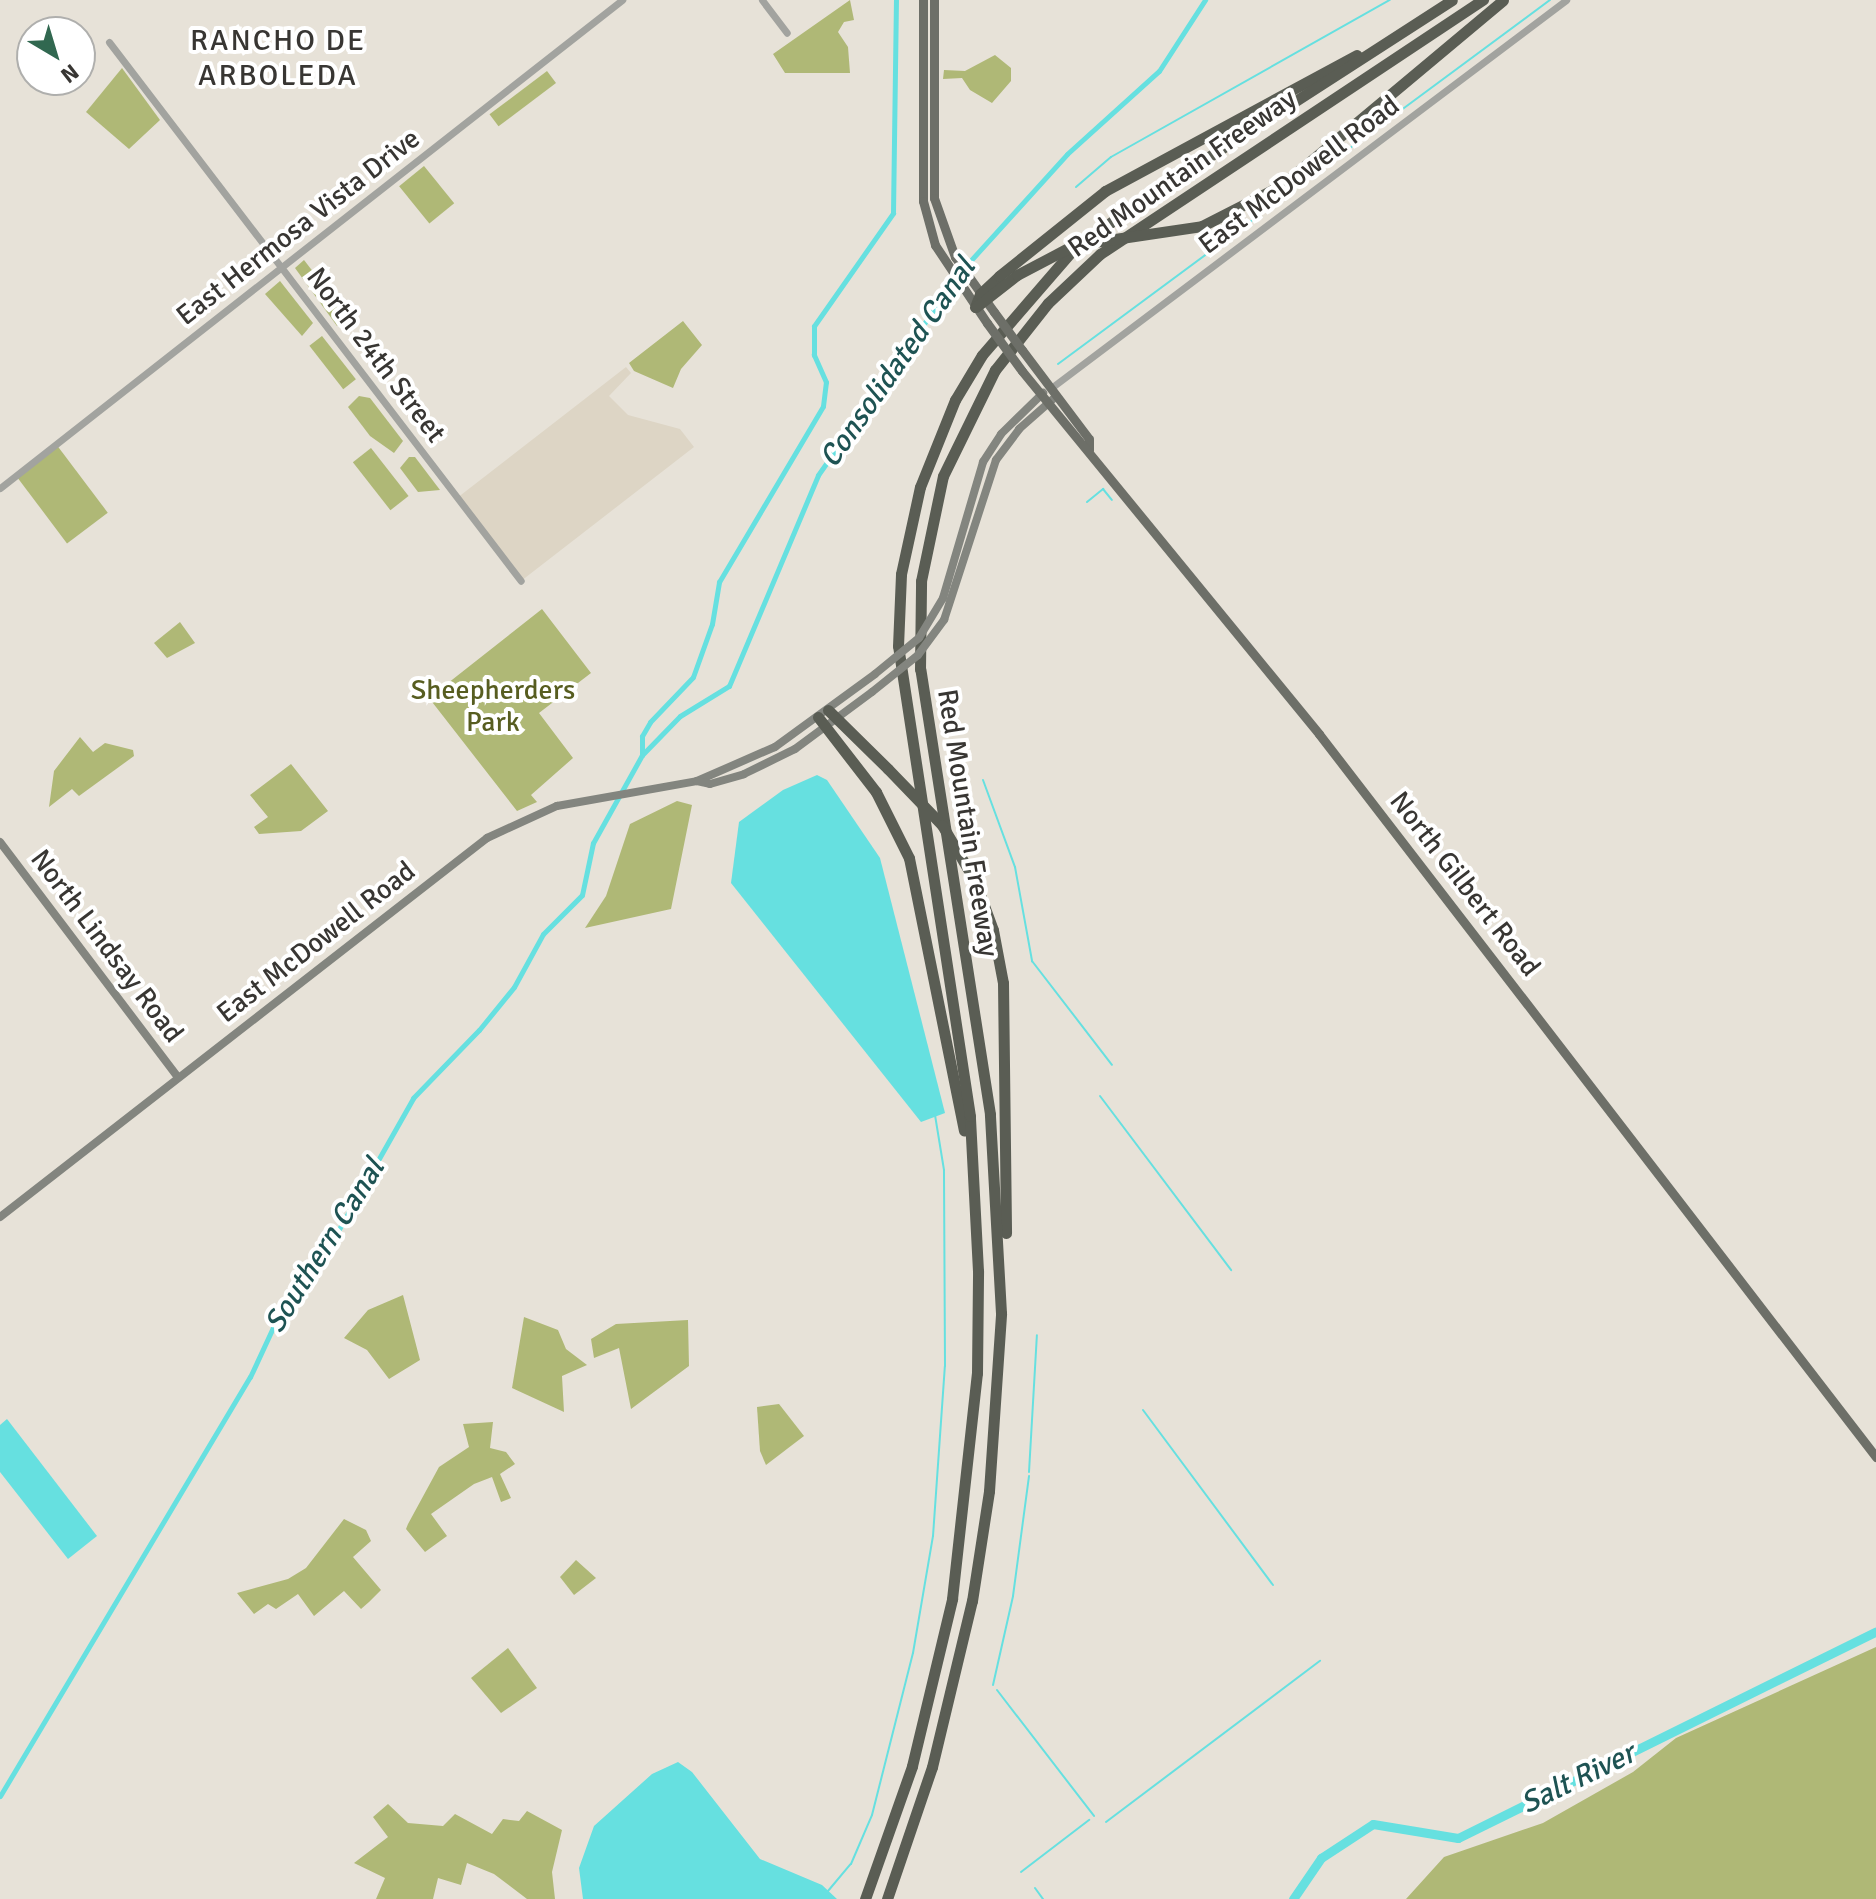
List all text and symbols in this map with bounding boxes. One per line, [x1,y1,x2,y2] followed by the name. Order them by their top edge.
[16,16,96,96] north arrow
[190,23,366,94] district label: RANCHO DE ARBOLEDA
[56,58,84,89] text: N
[1062,82,1302,264] street label: Red Mountain Freeway
[1192,89,1406,261] street label: East McDowell Road
[170,122,426,332] street label: East Hermosa Vista Drive
[812,251,984,475] water label: Consolidated Canal
[299,261,453,449] street label: North 24th Street
[411,673,575,739] park label: Sheepherders Park
[930,687,1006,959] street label: Red Mountain Freeway
[1382,785,1548,983] street label: North Gilbert Road
[24,843,190,1049] street label: North Lindsay Road
[210,854,422,1030] street label: East McDowell Road
[257,1152,393,1340] water label: Southern Canal
[1515,1736,1641,1822] water label: Salt River

